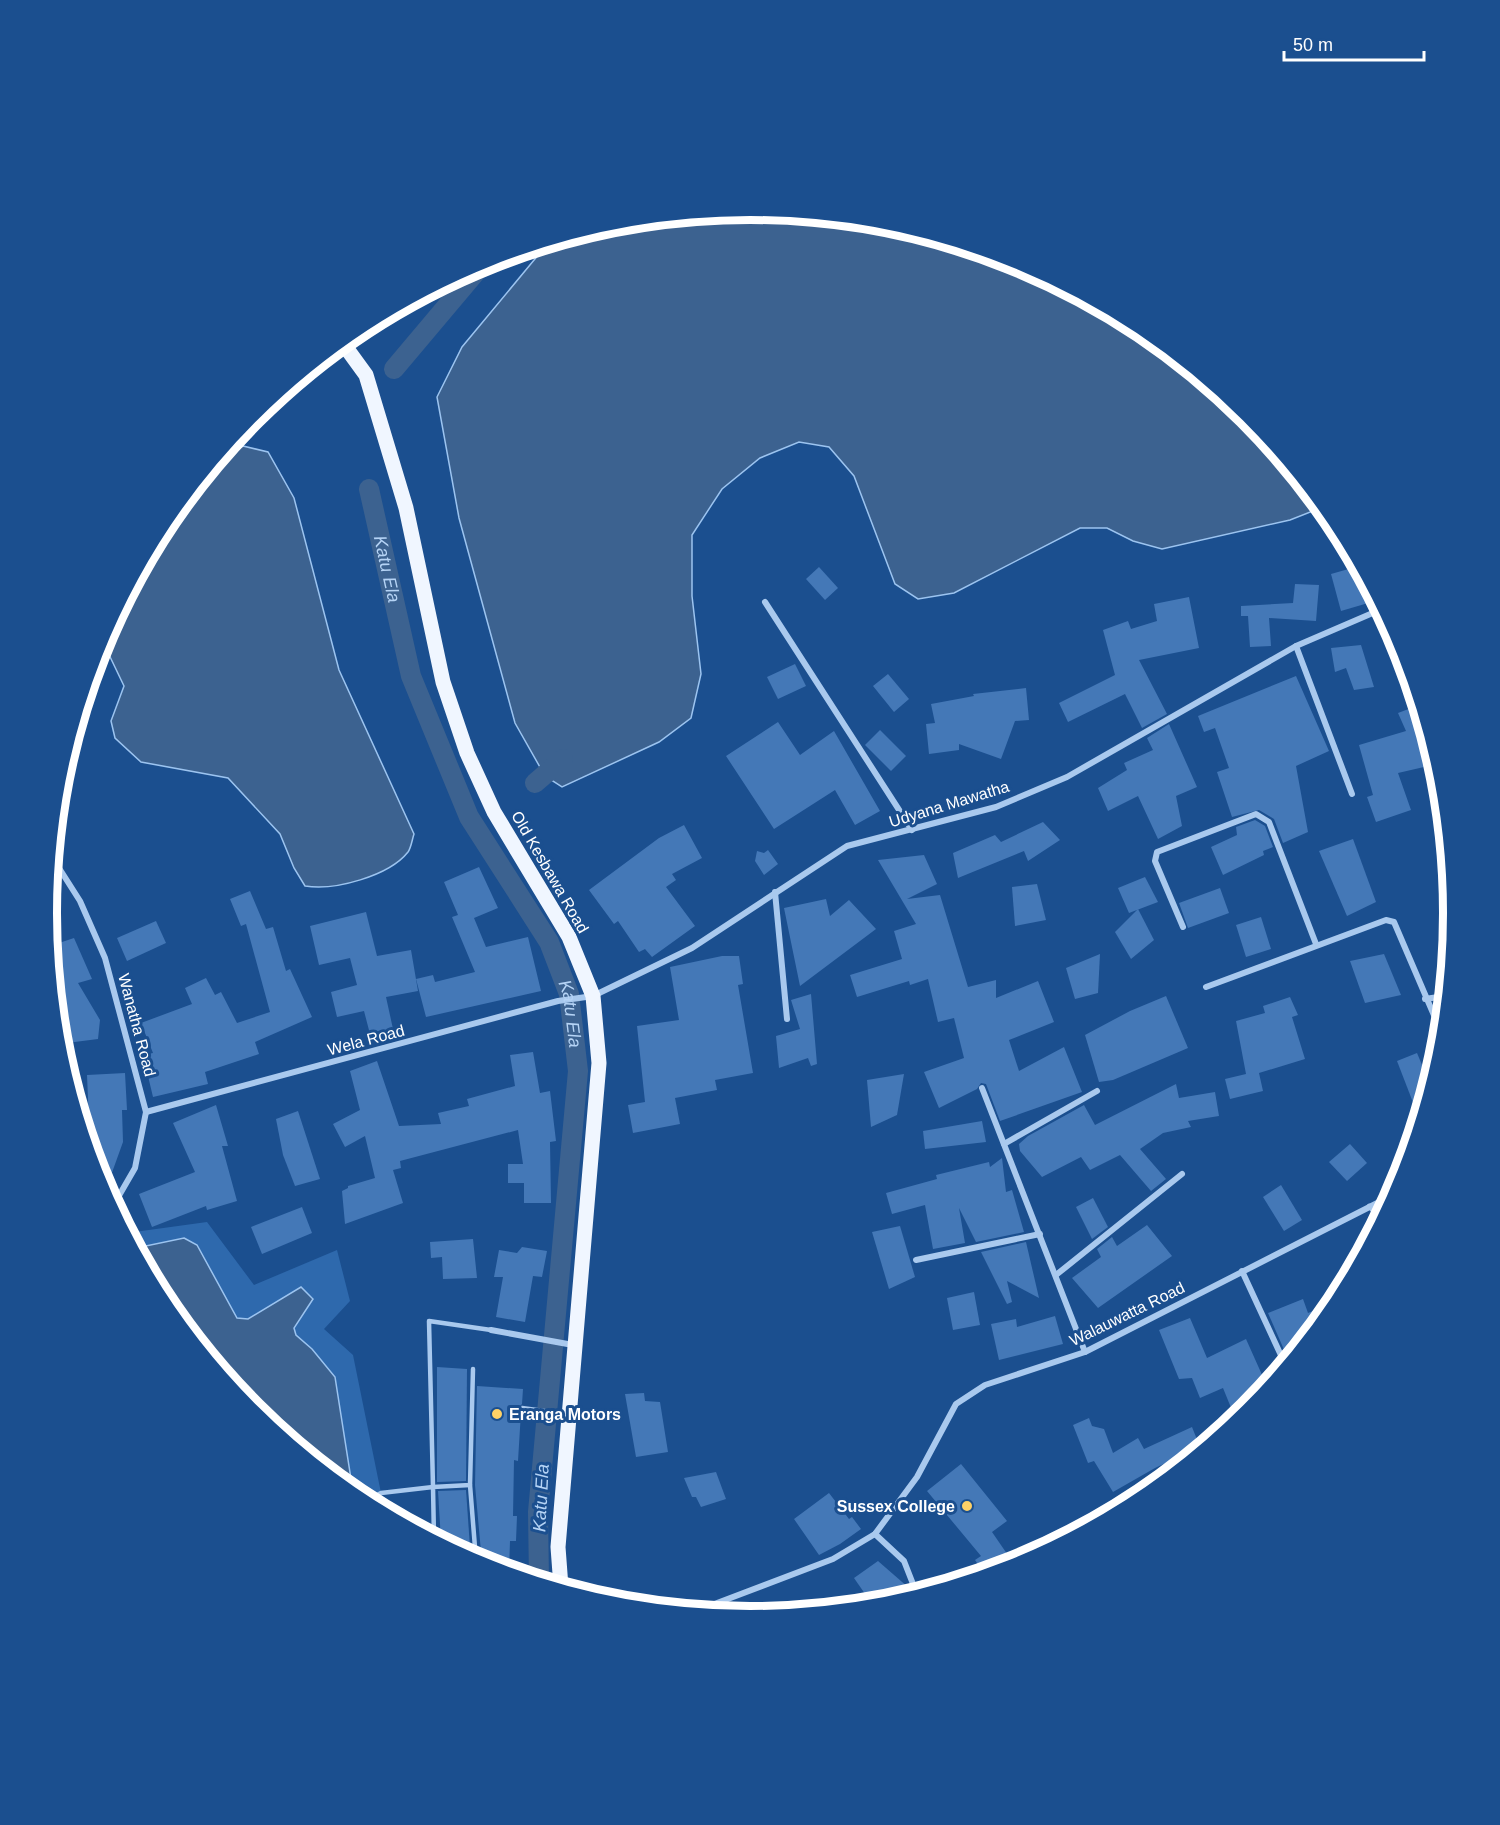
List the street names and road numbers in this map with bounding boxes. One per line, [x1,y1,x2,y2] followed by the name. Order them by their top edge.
[887,778,1011,830] street label: Udyana Mawatha
[508,808,592,936] street label: Old Kesbawa Road
[115,972,159,1078] street label: Wanatha Road
[326,1022,406,1058] street label: Wela Road
[1067,1279,1187,1349] street label: Walauwatta Road

